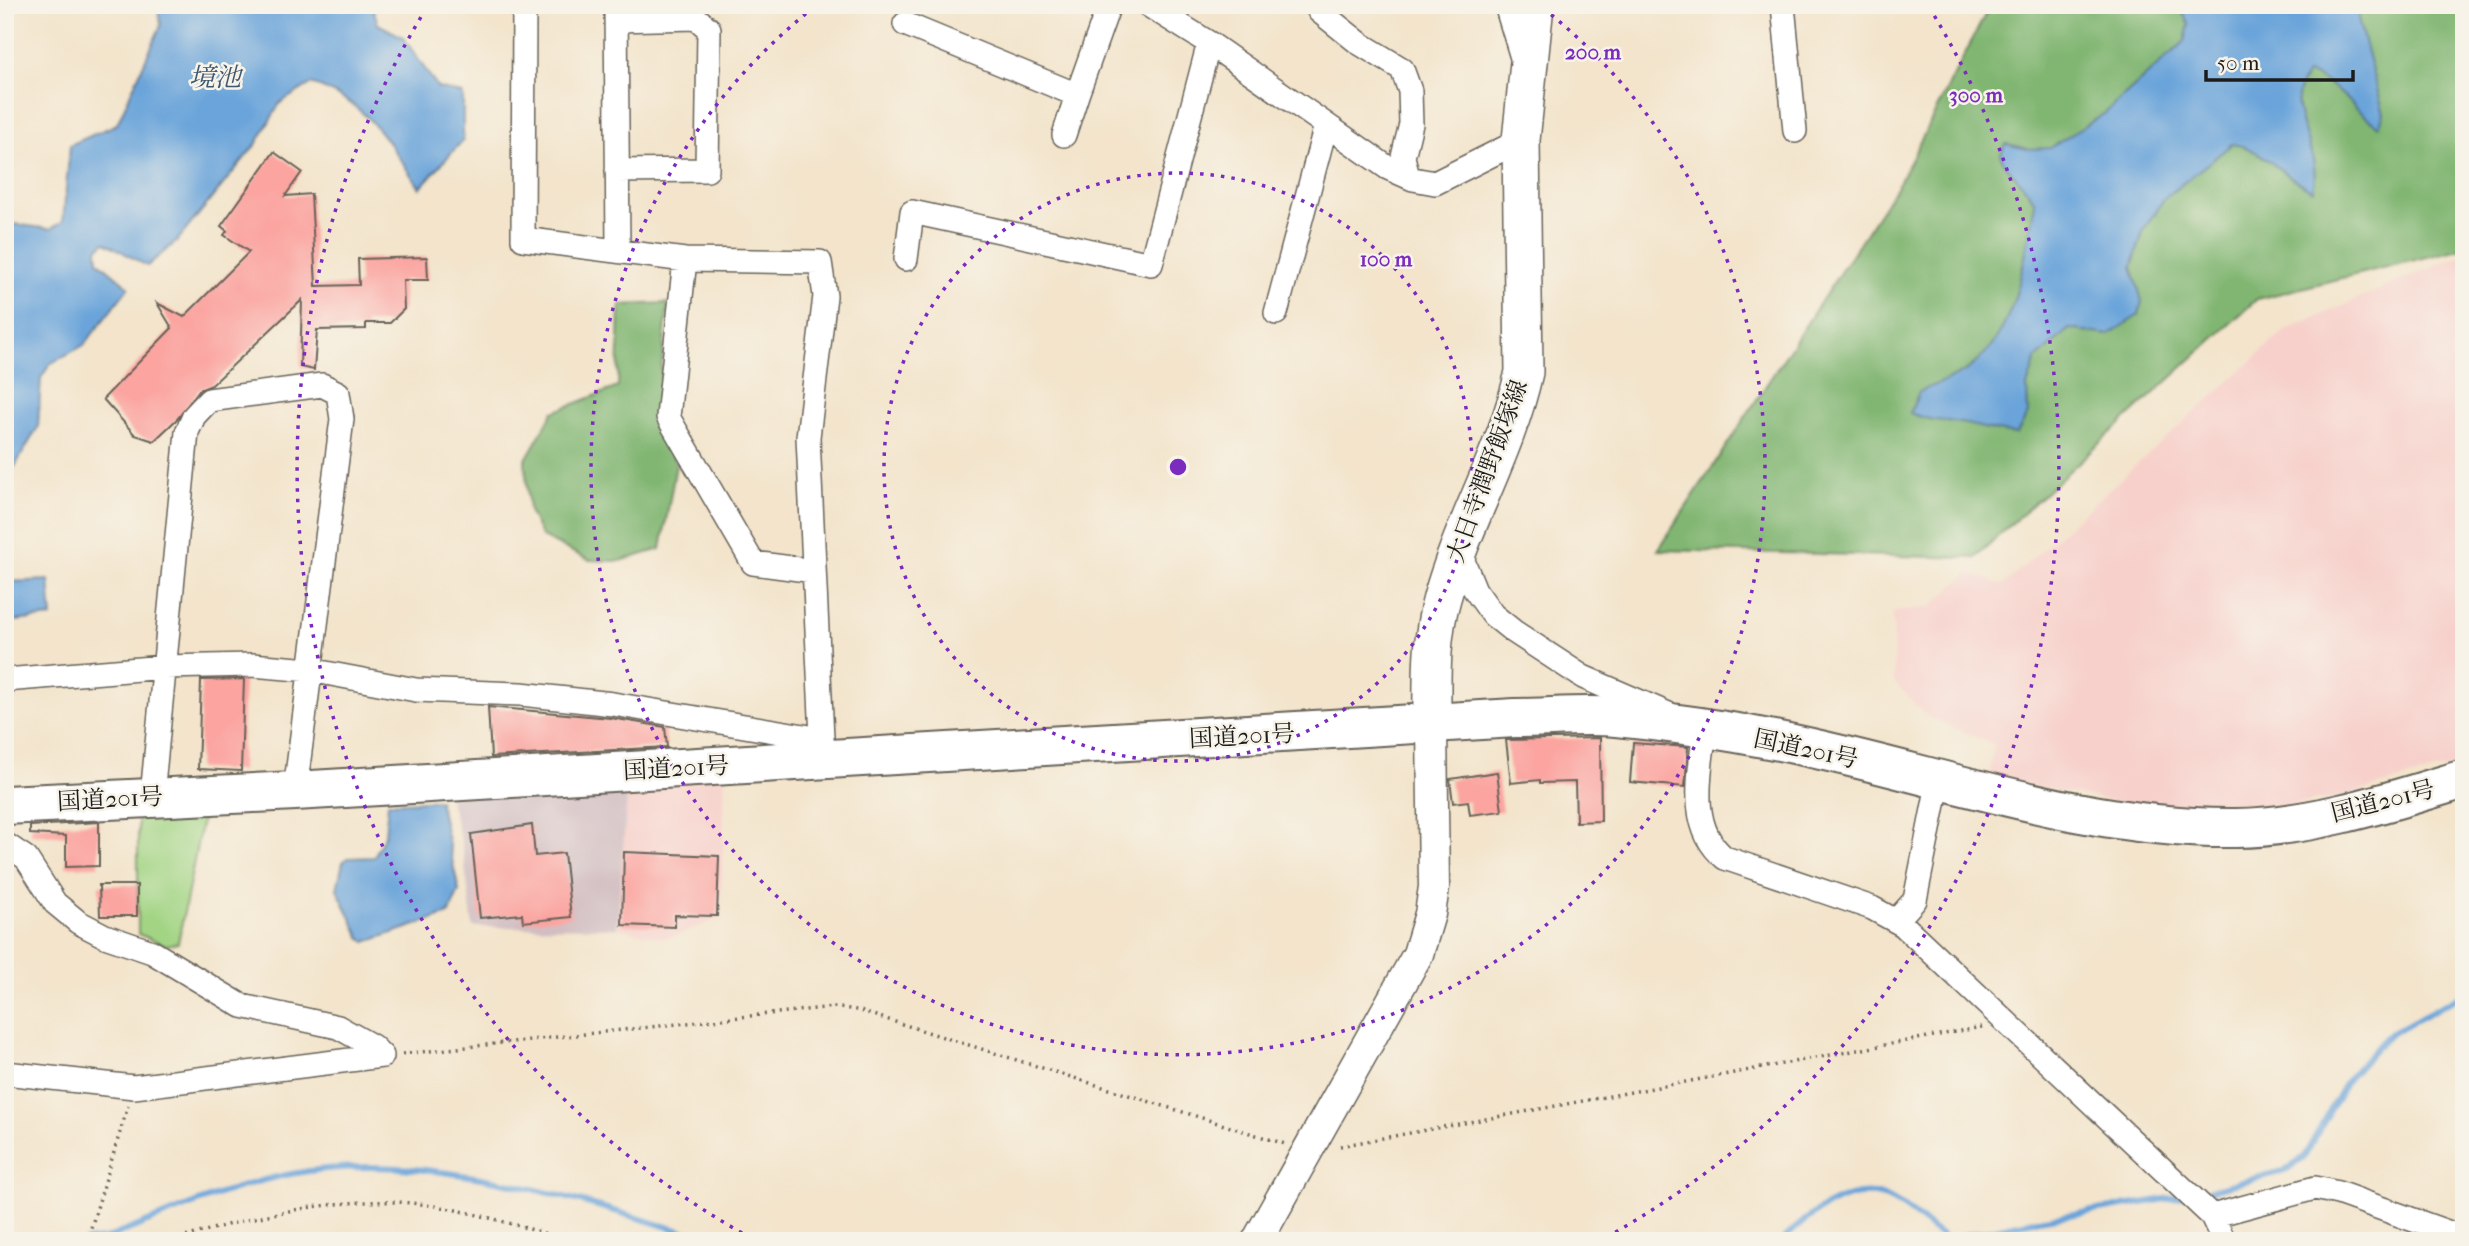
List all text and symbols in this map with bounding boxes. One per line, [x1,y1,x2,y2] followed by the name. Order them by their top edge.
[2206,38,2354,82] scale bar
[1565,40,1622,64] text: 200 m
[2217,51,2260,75] text: 50 m
[189,62,244,93] water label: 境池
[1949,83,2003,107] text: 300 m
[1360,247,1413,271] text: 100 m
[1441,376,1533,566] street label: 大日寺潤野飯塚線
[1166,455,1190,479] centre of rings
[1188,719,1296,753] street label: 国道201号
[1751,724,1861,774] street label: 国道201号
[622,751,730,785] street label: 国道201号
[2328,775,2438,827] street label: 国道201号
[56,782,164,816] street label: 国道201号

